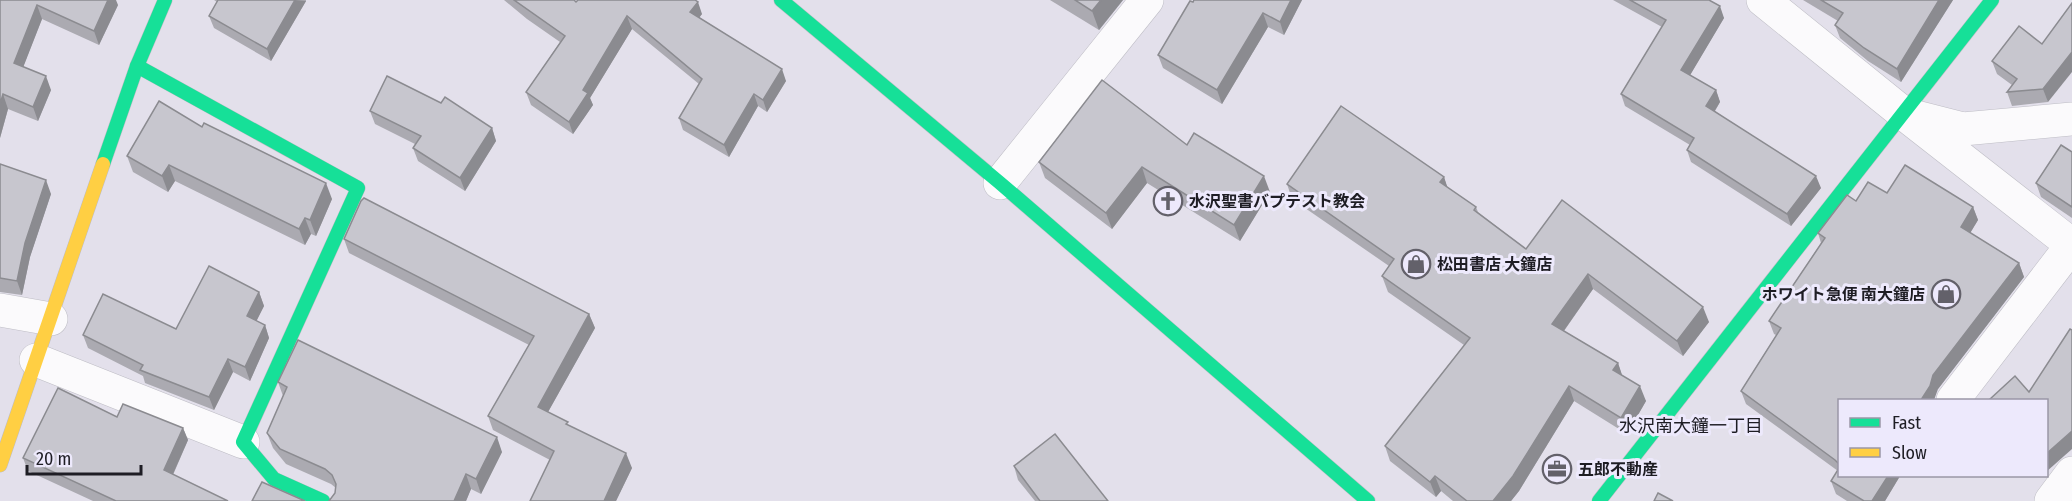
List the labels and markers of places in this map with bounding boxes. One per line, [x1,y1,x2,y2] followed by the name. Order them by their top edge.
[1152,185,1184,217] church icon: 水沢聖書バプテスト教会
[1189,192,1365,211] place label: 水沢聖書バプテスト教会
[1400,248,1432,280] shop icon: 松田書店 大鐘店
[1437,255,1552,274] place label: 松田書店 大鐘店
[1930,278,1962,310] shop icon: ホワイト急便 南大鐘店
[1762,285,1925,304] place label: ホワイト急便 南大鐘店
[1541,453,1573,485] office icon: 五郎不動産
[1578,460,1658,479] place label: 五郎不動産

